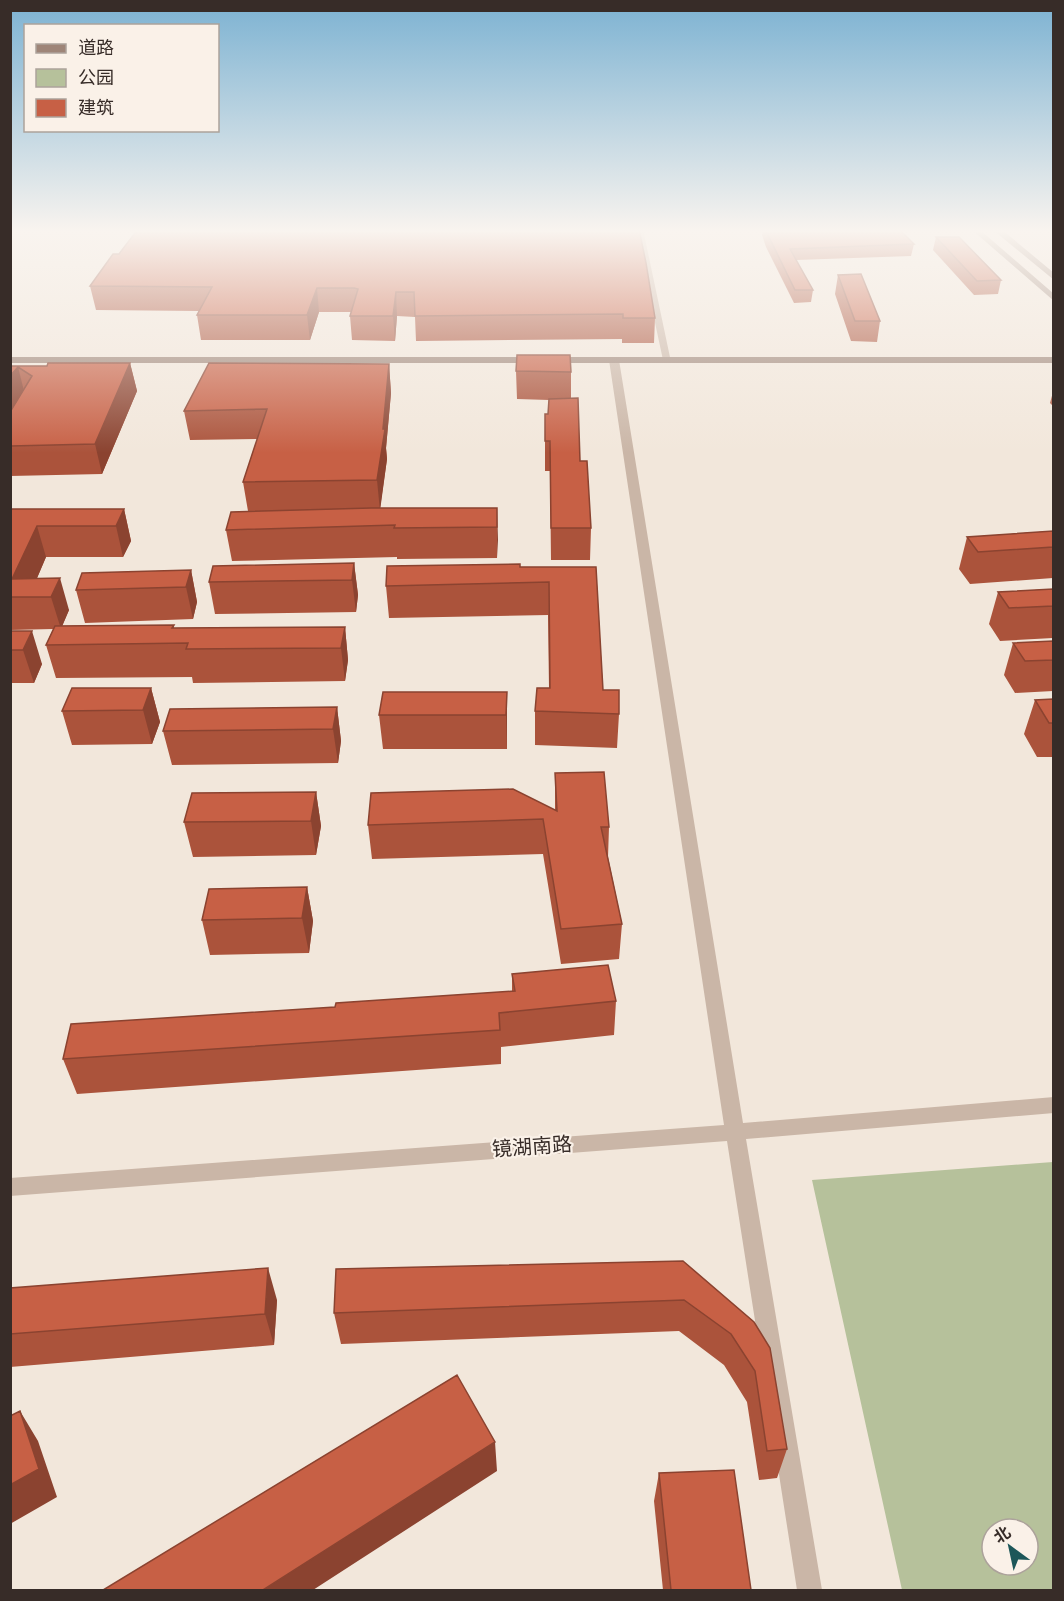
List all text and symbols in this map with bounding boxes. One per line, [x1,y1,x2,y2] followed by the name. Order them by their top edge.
[24,24,219,132] legend
[78,36,114,60] text: 道路
[78,66,114,90] text: 公园
[78,96,114,120] text: 建筑
[491,1131,573,1163] street label: 镜湖南路
[980,1517,1040,1577] north arrow
[990,1522,1015,1549] text: 北

